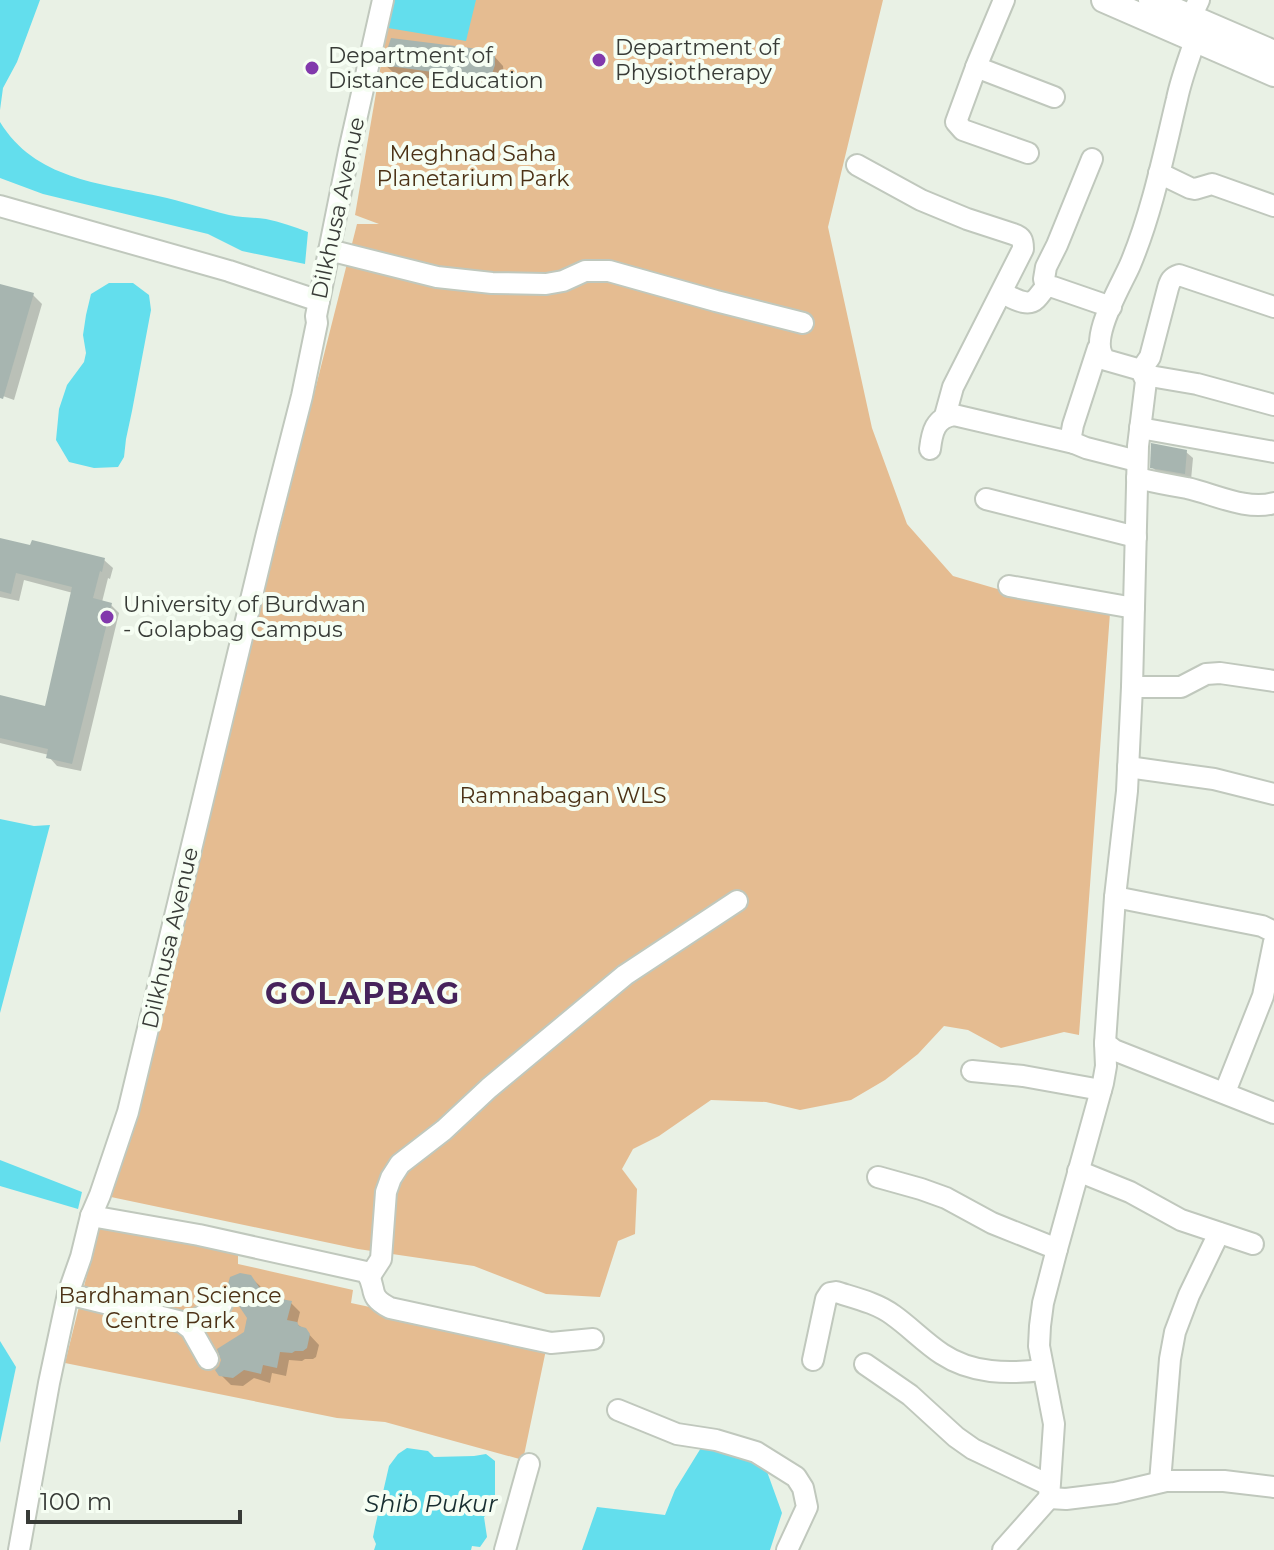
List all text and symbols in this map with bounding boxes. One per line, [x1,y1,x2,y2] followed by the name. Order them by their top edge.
[615,34,781,86] place label: Department of Physiotherapy
[328,42,544,94] place label: Department of Distance Education
[590,51,608,69] marker: Department of Physiotherapy
[303,59,321,77] marker: Department of Distance Education
[306,115,370,301] street label: Dilkhusa Avenue
[376,140,570,192] park label: Meghnad Saha Planetarium Park
[123,591,366,643] place label: University of Burdwan - Golapbag Campus
[98,608,116,626] marker: University of Burdwan - Golapbag Campus
[460,782,666,809] park label: Ramnabagan WLS
[136,845,204,1031] street label: Dilkhusa Avenue
[265,975,461,1012] district label: GOLAPBAG
[58,1282,282,1334] park label: Bardhaman Science Centre Park
[28,1474,240,1524] scale bar
[40,1487,112,1516] text: 100 m
[364,1489,499,1518] water label: Shib Pukur

